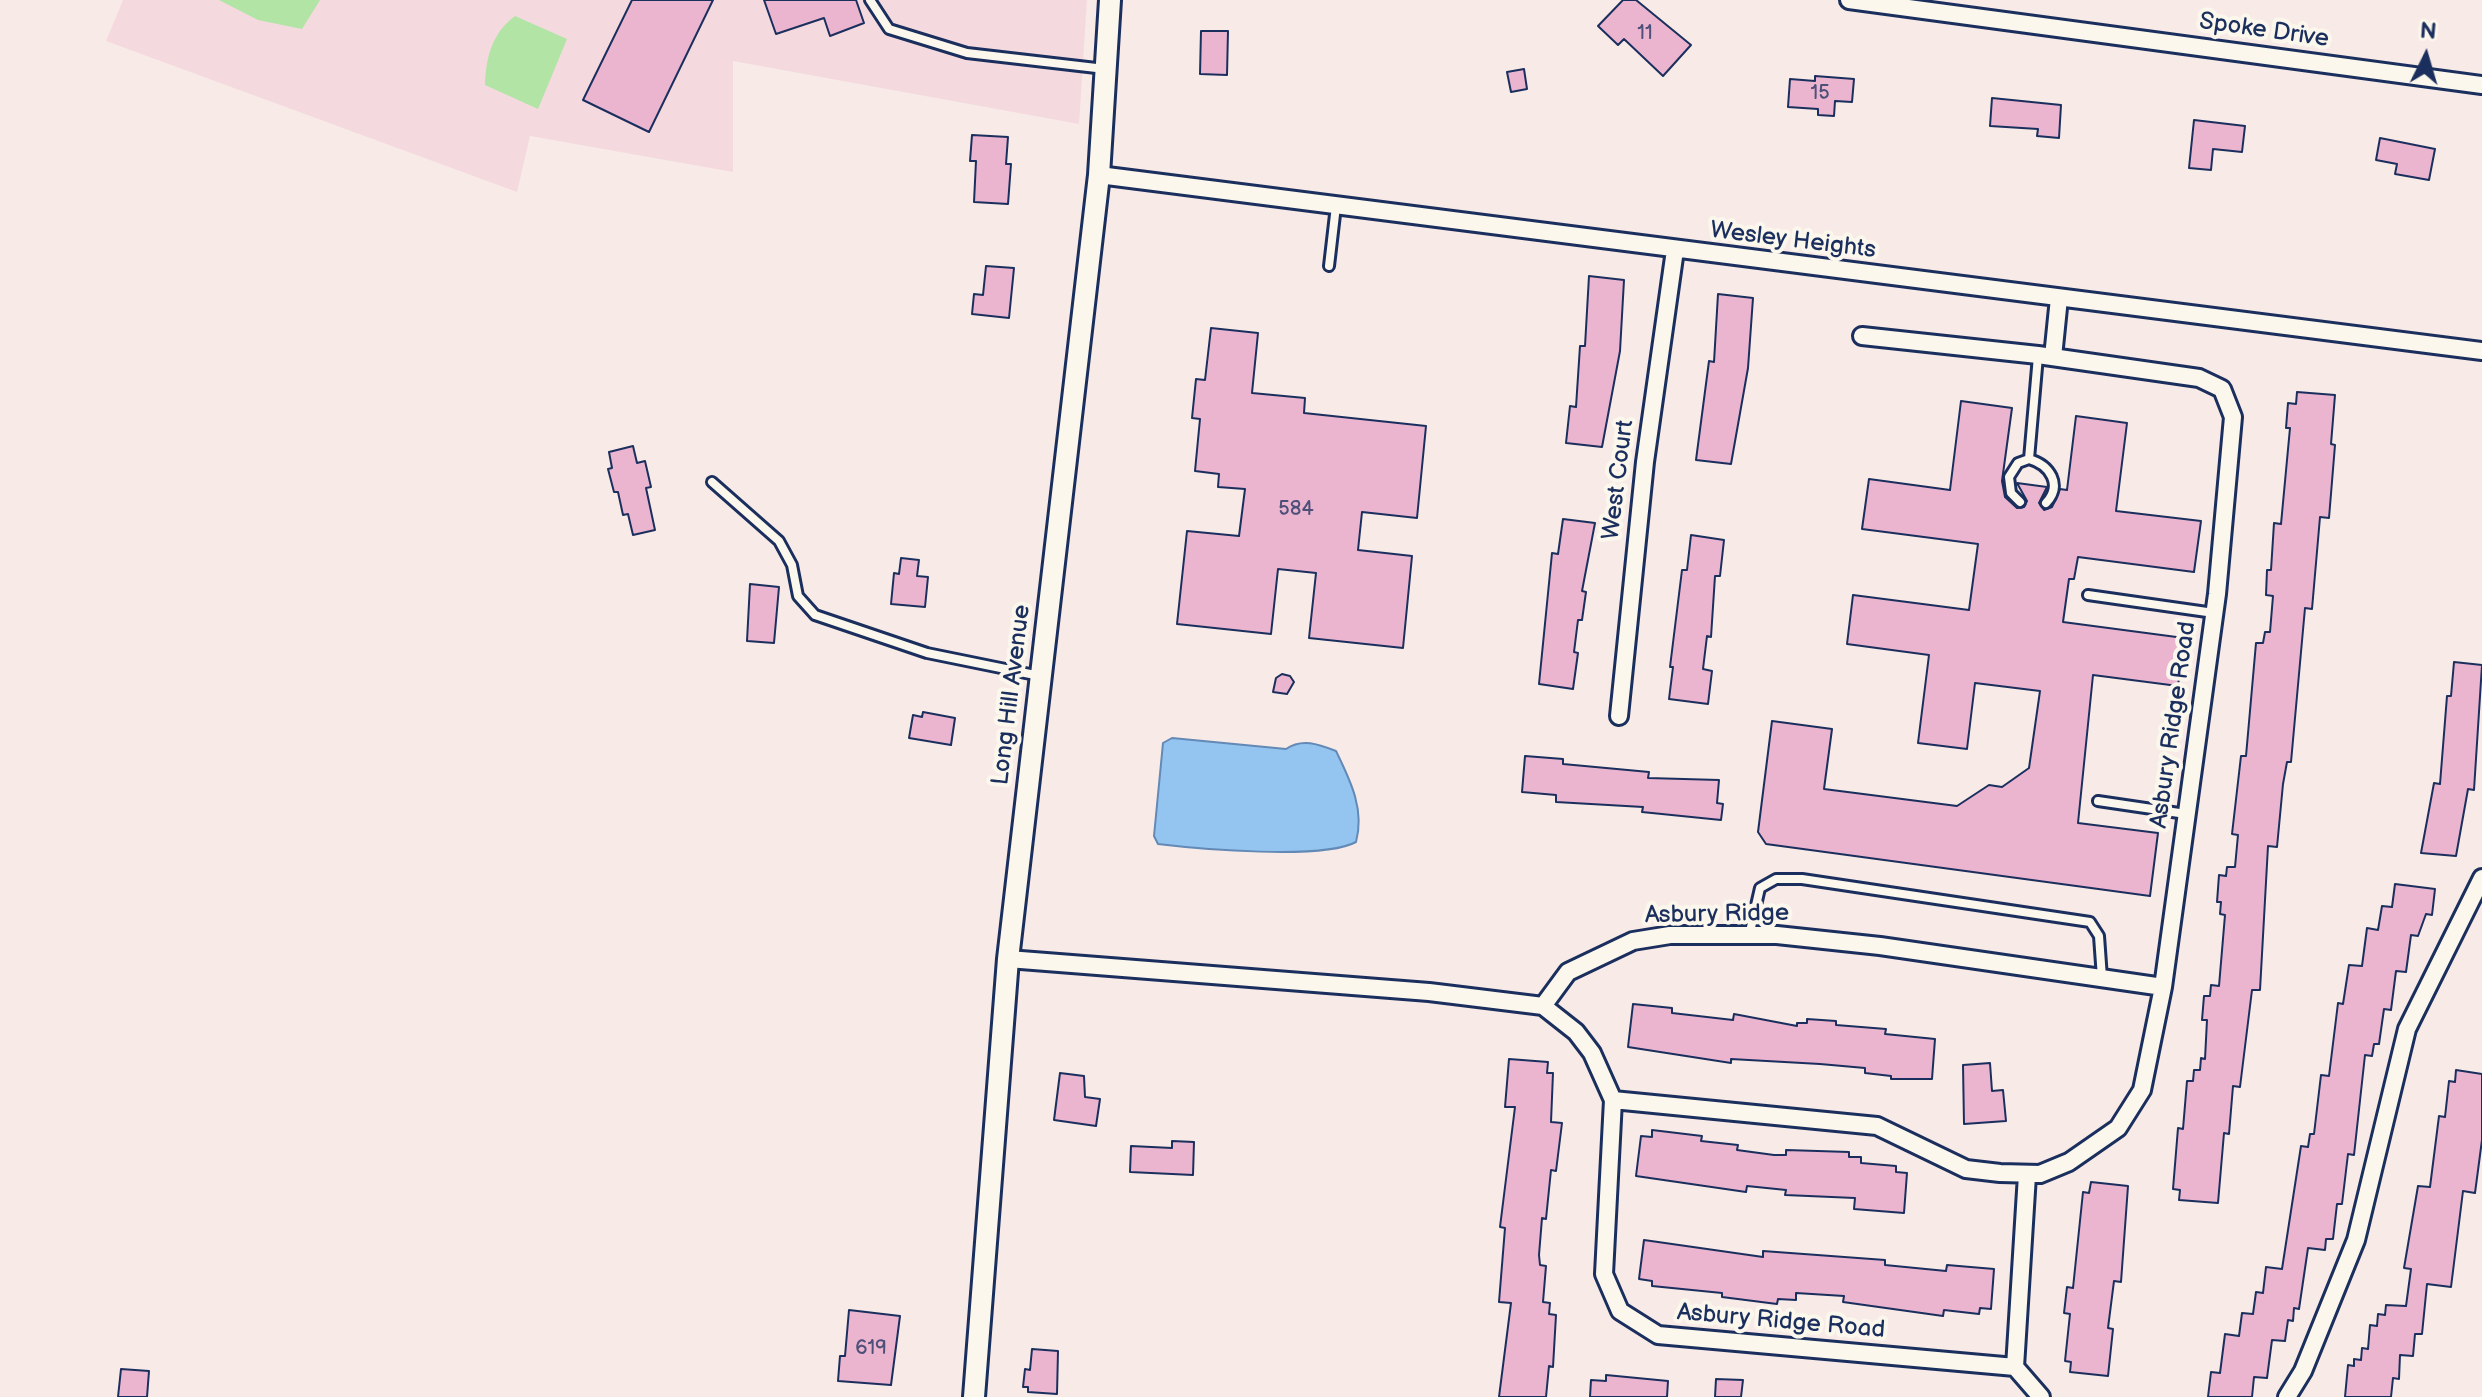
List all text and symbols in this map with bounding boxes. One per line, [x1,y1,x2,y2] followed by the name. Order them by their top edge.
[2197,8,2331,54] street label: Spoke Drive
[2386,16,2466,96] north arrow
[2419,17,2438,46] text: N
[1637,22,1653,46] house number: 11
[1810,82,1830,106] house number: 15
[1709,217,1877,265] street label: Wesley Heights
[1597,418,1641,542] street label: West Court
[1278,498,1314,522] house number: 584
[987,603,1037,787] street label: Long Hill Avenue
[2145,620,2203,830] street label: Asbury Ridge Road
[1645,899,1789,931] street label: Asbury Ridge
[1676,1299,1886,1345] street label: Asbury Ridge Road
[855,1337,887,1361] house number: 619

